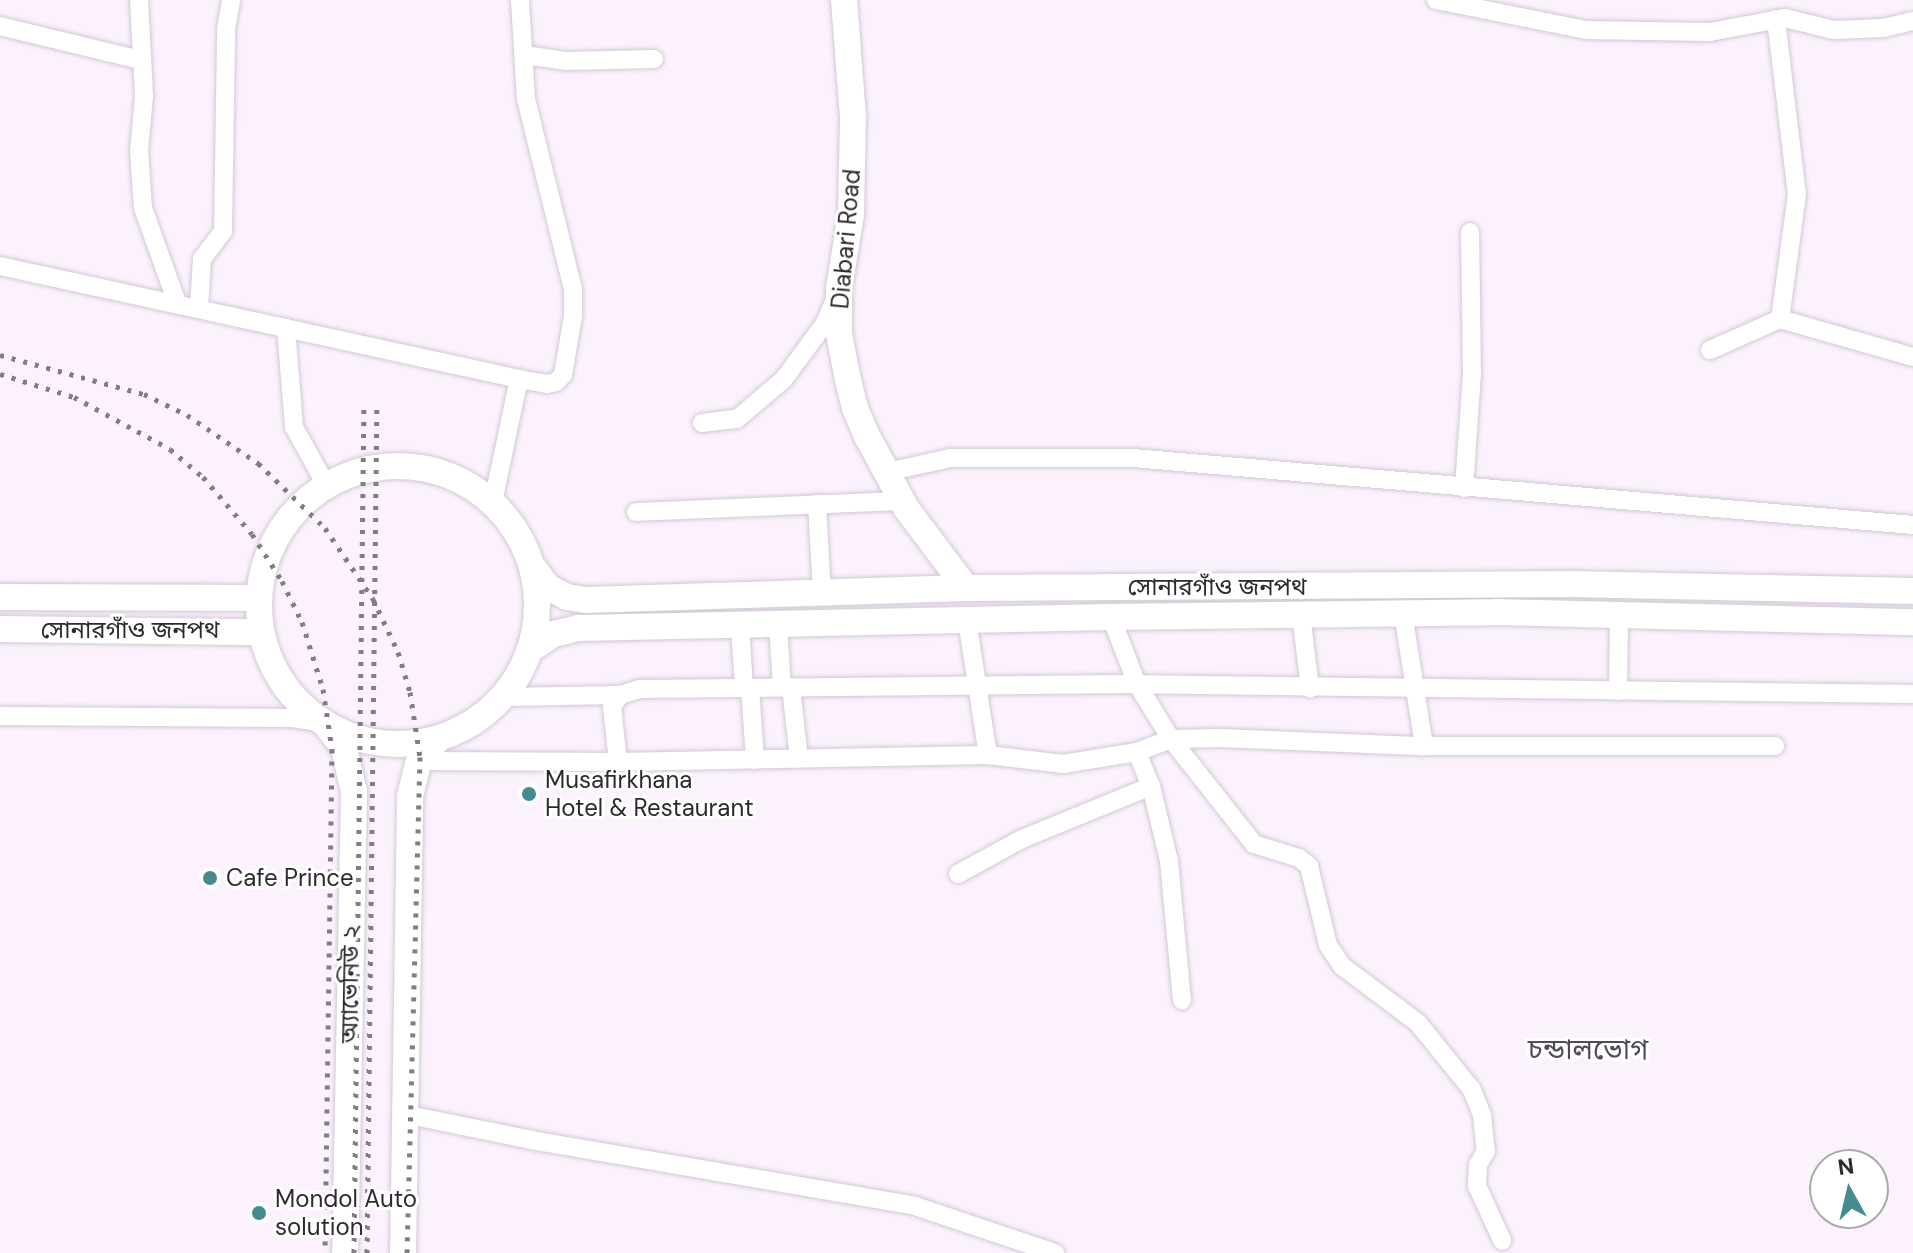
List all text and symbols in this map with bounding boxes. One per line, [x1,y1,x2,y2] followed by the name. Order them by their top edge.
[826,168,866,310] street label: Diabari Road
[1128,573,1306,601] street label: সোনারগাঁও জনপথ
[41,616,219,644] street label: সোনারগাঁও জনপথ
[545,766,754,822] place label: Musafirkhana Hotel & Restaurant
[520,785,538,803] marker: Musafirkhana Hotel & Restaurant
[226,864,354,892] place label: Cafe Prince
[201,869,219,887] marker: Cafe Prince
[335,925,365,1043] street label: অ্যাভেনিউ ২
[1528,1033,1648,1067] district label: চন্ডালভোগ
[1809,1149,1889,1229] north arrow
[1836,1151,1856,1182] text: N
[275,1185,417,1241] place label: Mondol Auto solution
[250,1204,268,1222] marker: Mondol Auto solution

